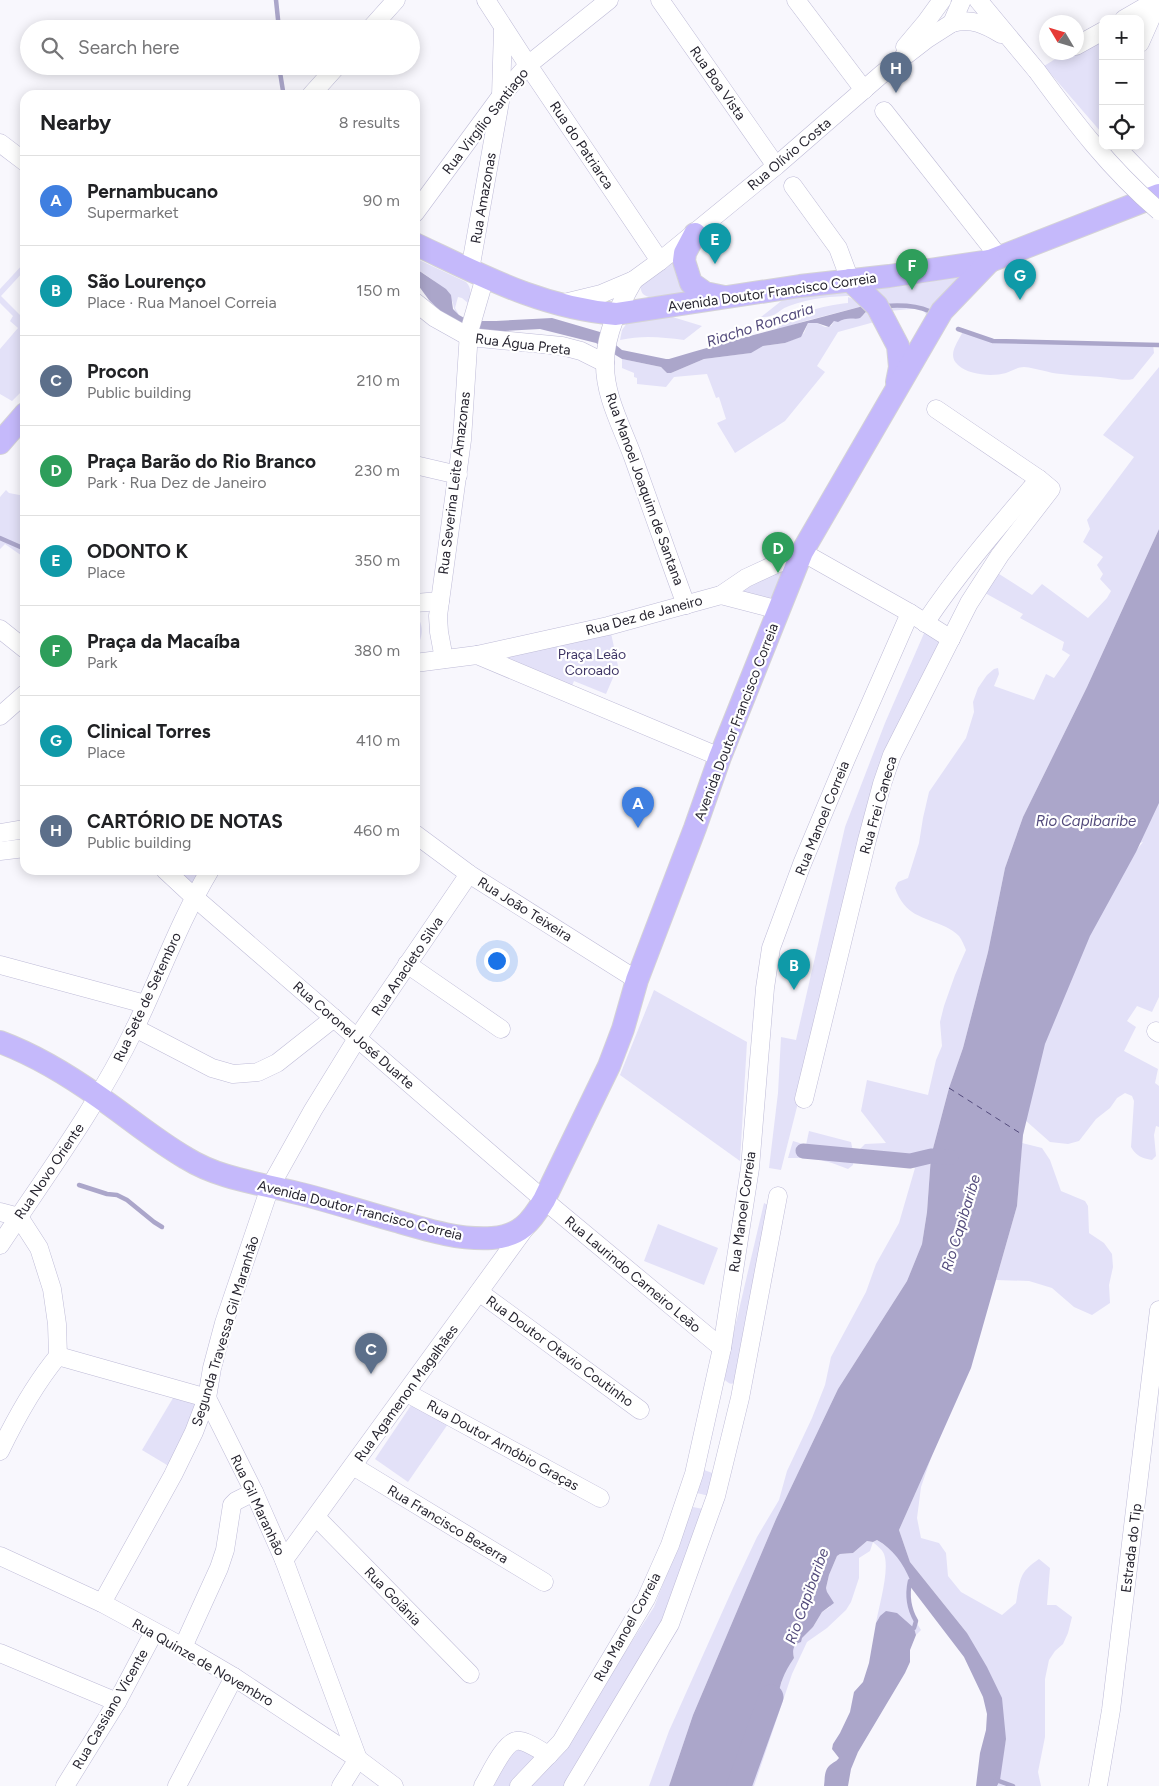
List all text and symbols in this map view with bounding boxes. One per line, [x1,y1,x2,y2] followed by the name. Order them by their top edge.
[1039,15,1084,60] north arrow
[1099,15,1144,150] map controls
[1099,15,1144,60] button: +
[20,20,420,75] search box
[38,34,66,62] icon: search
[78,36,180,59] text: Search here
[686,43,749,124] street label: Rua Boa Vista
[880,52,912,93] pin: H
[1099,60,1144,105] button: −
[439,65,532,178] street label: Rua Virgílio Santiago
[546,98,617,192] street label: Rua do Patriarca
[1099,105,1144,150] button: locate
[40,110,111,135] text: Nearby
[339,113,400,132] text: 8 results
[744,115,834,194] street label: Rua Olívio Costa
[467,151,500,245] street label: Rua Amazonas
[87,180,218,203] text: Pernambucano
[50,191,62,210] text: A
[363,191,400,210] text: 90 m
[87,203,179,222] text: Supermarket
[699,223,731,264] pin: E
[896,249,928,290] pin: F
[1004,259,1036,300] pin: G
[667,269,877,316] street label: Avenida Doutor Francisco Correia
[87,270,206,293] text: São Lourenço
[51,281,61,300] text: B
[356,281,400,300] text: 150 m
[87,293,277,312] text: Place · Rua Manoel Correia
[704,299,816,351] water label: Riacho Roncaria
[474,330,572,359] street label: Rua Água Preta
[87,360,149,383] text: Procon
[50,371,62,390] text: C
[357,371,400,390] text: 210 m
[87,383,191,402] text: Public building
[435,391,474,575] street label: Rua Severina Leite Amazonas
[602,391,687,588] street label: Rua Manoel Joaquim de Santana
[87,450,316,473] text: Praça Barão do Rio Branco
[50,461,62,480] text: D
[355,461,400,480] text: 230 m
[87,473,267,492] text: Park · Rua Dez de Janeiro
[762,532,794,573] pin: D
[87,540,188,563] text: ODONTO K
[51,551,61,570] text: E
[354,551,400,570] text: 350 m
[87,563,125,582] text: Place
[584,592,704,639] street label: Rua Dez de Janeiro
[691,621,782,823] street label: Avenida Doutor Francisco Correia
[87,630,240,653] text: Praça da Macaíba
[52,641,60,660] text: F
[354,641,400,660] text: 380 m
[558,646,626,679] park label: Praça Leão Coroado
[87,653,117,672] text: Park
[87,720,211,743] text: Clinical Torres
[50,731,62,750] text: G
[356,731,400,750] text: 410 m
[87,743,125,762] text: Place
[856,754,901,856] street label: Rua Frei Caneca
[792,758,853,878] street label: Rua Manoel Correia
[622,787,654,828] pin: A
[87,810,283,833] text: CARTÓRIO DE NOTAS
[1036,812,1136,830] water label: Rio Capibaribe
[50,821,62,840] text: H
[353,821,400,840] text: 460 m
[87,833,191,852] text: Public building
[474,874,575,945] street label: Rua João Teixeira
[368,913,447,1019] street label: Rua Anacleto Silva
[110,930,185,1065] street label: Rua Sete de Setembro
[484,948,510,974] your location
[778,949,810,990] pin: B
[289,978,418,1093] street label: Rua Coronel José Duarte
[11,1120,88,1222] street label: Rua Novo Oriente
[726,1150,759,1274] street label: Rua Manoel Correia
[938,1172,984,1274] water label: Rio Capibaribe
[256,1177,464,1244] street label: Avenida Doutor Francisco Correia
[561,1213,704,1336] street label: Rua Laurindo Carneiro Leão
[188,1234,263,1428] street label: Segunda Travessa Gil Maranhão
[483,1292,637,1411] street label: Rua Doutor Otavio Coutinho
[351,1321,462,1465] street label: Rua Agamenon Magalhães
[355,1333,387,1374] pin: C
[424,1396,582,1494] street label: Rua Doutor Arnóbio Graças
[227,1452,288,1558] street label: Rua Gil Maranhão
[384,1482,511,1567] street label: Rua Francisco Bezerra
[1118,1502,1145,1594] street label: Estrada do Tip
[781,1546,833,1646] water label: Rio Capibaribe
[361,1564,425,1629] street label: Rua Goiânia
[590,1570,664,1685] street label: Rua Manoel Correia
[129,1615,277,1710] street label: Rua Quinze de Novembro
[69,1646,152,1772] street label: Rua Cassiano Vicente

